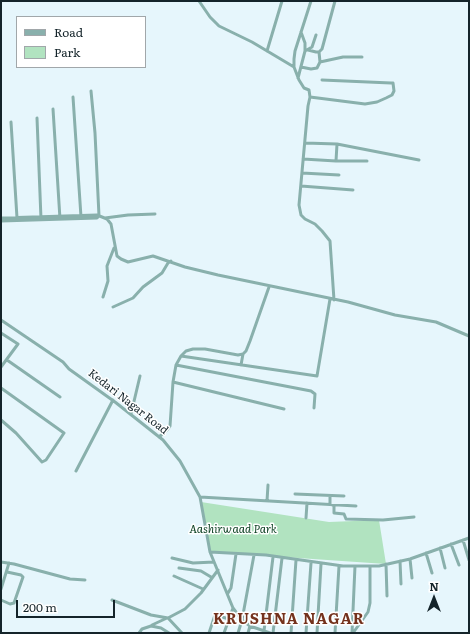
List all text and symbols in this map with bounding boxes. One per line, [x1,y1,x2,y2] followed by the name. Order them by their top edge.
[16,16,146,68] legend
[54,23,83,41] text: Road
[54,43,80,61] text: Park
[85,367,171,437] street label: Kedari Nagar Road
[189,523,277,537] park label: Aashirwaad Park
[414,578,454,618] north arrow
[429,578,439,594] text: N
[18,592,117,618] scale bar
[23,598,57,616] text: 200 m
[213,611,365,629] district label: KRUSHNA NAGAR

